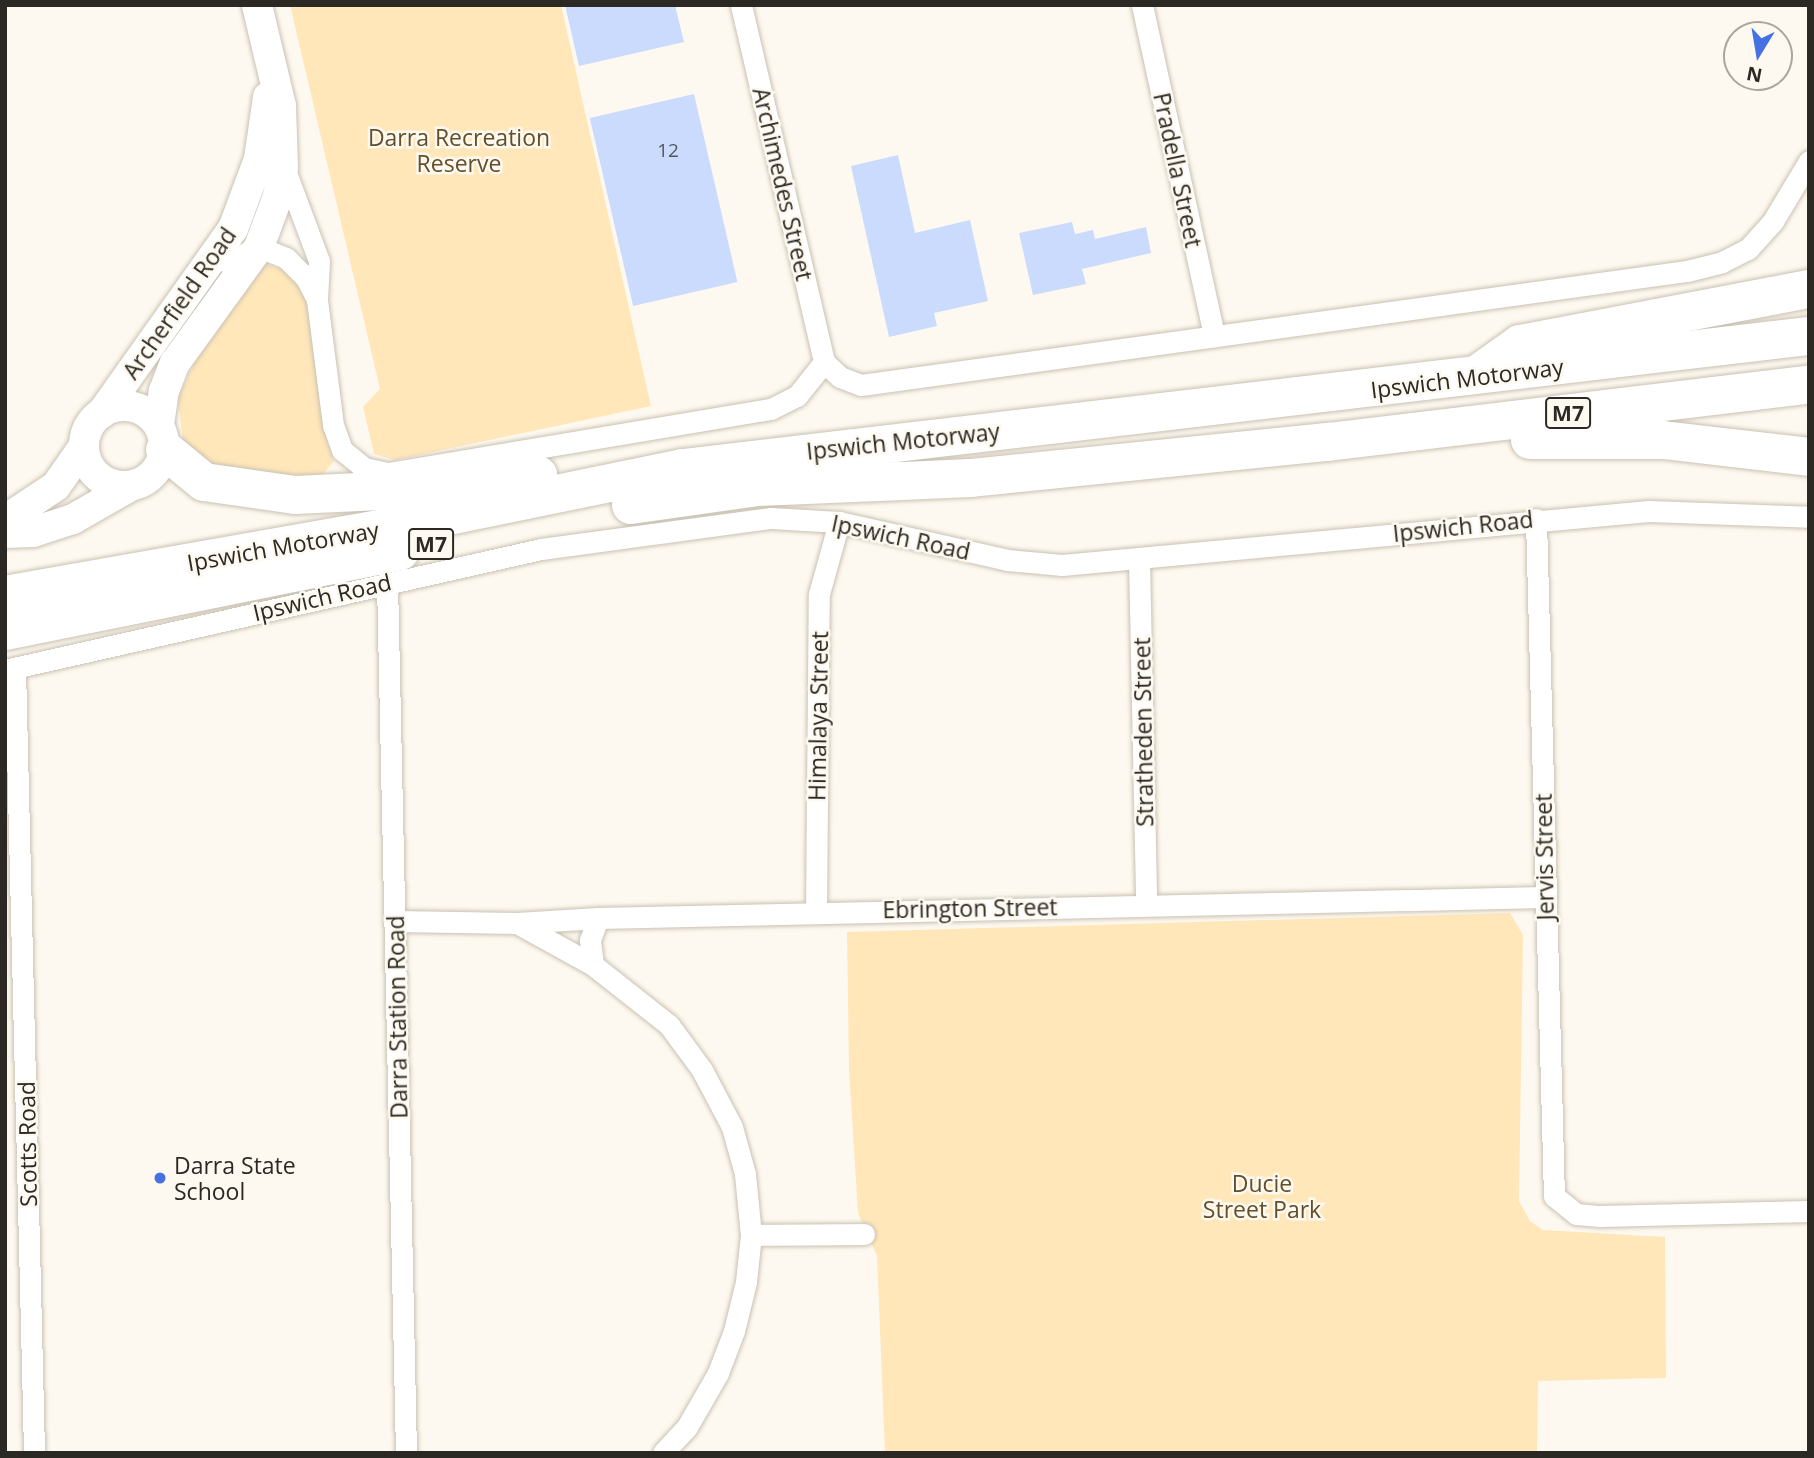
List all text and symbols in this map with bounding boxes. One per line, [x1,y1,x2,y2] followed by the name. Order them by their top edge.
[1723,21,1793,91] north arrow
[1744,60,1764,89] text: N
[747,85,819,283] street label: Archimedes Street
[1148,90,1208,250] street label: Pradella Street
[368,123,550,177] park label: Darra Recreation Reserve
[657,140,679,162] house number: 12
[116,222,242,384] street label: Archerfield Road
[1369,352,1565,404] street label: Ipswich Motorway
[1544,396,1592,430] road number: M7
[805,417,1001,465] street label: Ipswich Motorway
[1391,505,1535,547] street label: Ipswich Road
[829,509,973,565] street label: Ipswich Road
[185,516,381,576] street label: Ipswich Motorway
[406,526,456,562] road number: M7
[250,568,394,626] street label: Ipswich Road
[803,631,833,801] street label: Himalaya Street
[1128,637,1158,827] street label: Stratheden Street
[1529,793,1559,921] street label: Jervis Street
[882,893,1058,923] street label: Ebrington Street
[381,915,413,1119] street label: Darra Station Road
[12,1081,42,1207] street label: Scotts Road
[174,1151,296,1205] place label: Darra State School
[1203,1169,1321,1223] park label: Ducie Street Park
[152,1170,168,1186] marker: Darra State School

